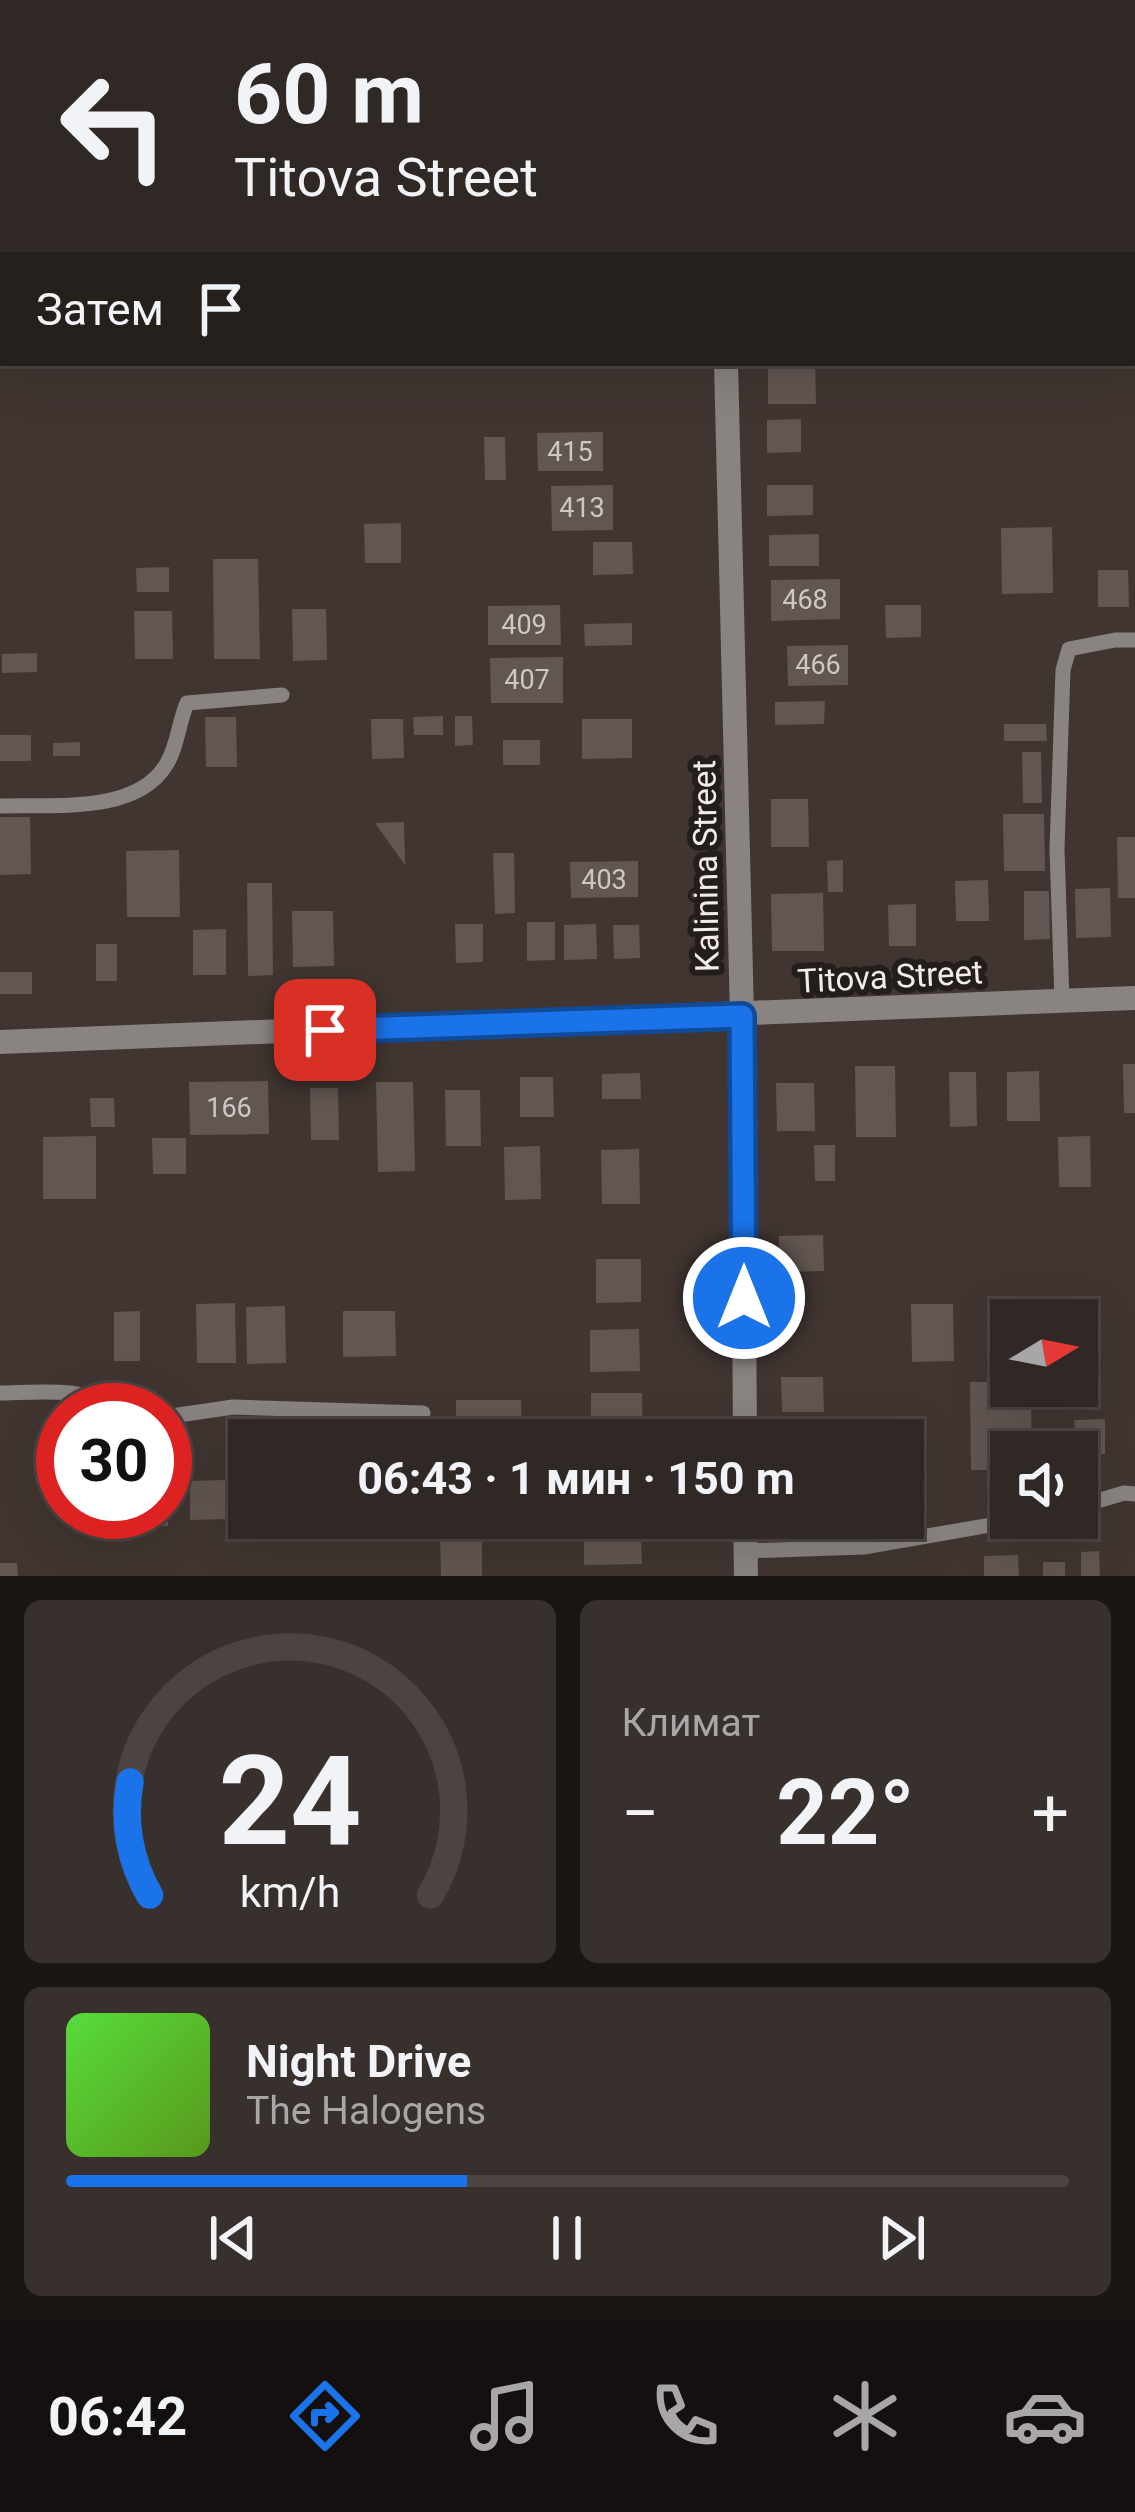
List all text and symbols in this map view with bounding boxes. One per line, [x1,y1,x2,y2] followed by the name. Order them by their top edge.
[234,45,424,144] text: 60 m
[36,48,192,204] icon: left
[234,146,538,209] text: Titova Street
[188,276,254,342] icon: arrive
[36,283,164,336] text: Затем
[547,436,593,468] house number: 415
[559,492,605,524] house number: 413
[782,584,828,616] house number: 468
[501,609,547,641] house number: 409
[795,649,841,681] house number: 466
[504,664,550,696] house number: 407
[684,759,727,973] street label: Kalinina Street
[581,864,627,896] house number: 403
[796,952,984,1001] street label: Titova Street
[274,979,376,1081] pin
[292,997,358,1063] icon: arrive
[206,1092,252,1124] house number: 166
[681,1235,807,1361] position arrow
[990,1299,1098,1407] north arrow
[990,1299,1098,1539] map controls
[36,1383,192,1539] speed limit sign: 30
[990,1431,1098,1539] button: sound
[357,1452,795,1505] text: 06:43 · 1 мин · 150 m
[622,1700,760,1746] text: Климат
[218,1728,361,1874] text: 24
[776,1761,915,1866] text: 22°
[622,1775,659,1852] text: −
[1032,1775,1069,1852] text: +
[239,1866,340,1916] text: km/h
[246,2035,471,2088] text: Night Drive
[246,2088,486,2134] text: The Halogens
[200,2205,266,2271] icon: previous
[534,2205,600,2271] icon: pause
[869,2205,935,2271] icon: next
[283,2374,367,2458] icon: directions
[463,2374,547,2458] icon: music
[643,2374,727,2458] icon: phone
[823,2374,907,2458] icon: climate
[1003,2374,1087,2458] icon: car
[48,2385,187,2448] text: 06:42

